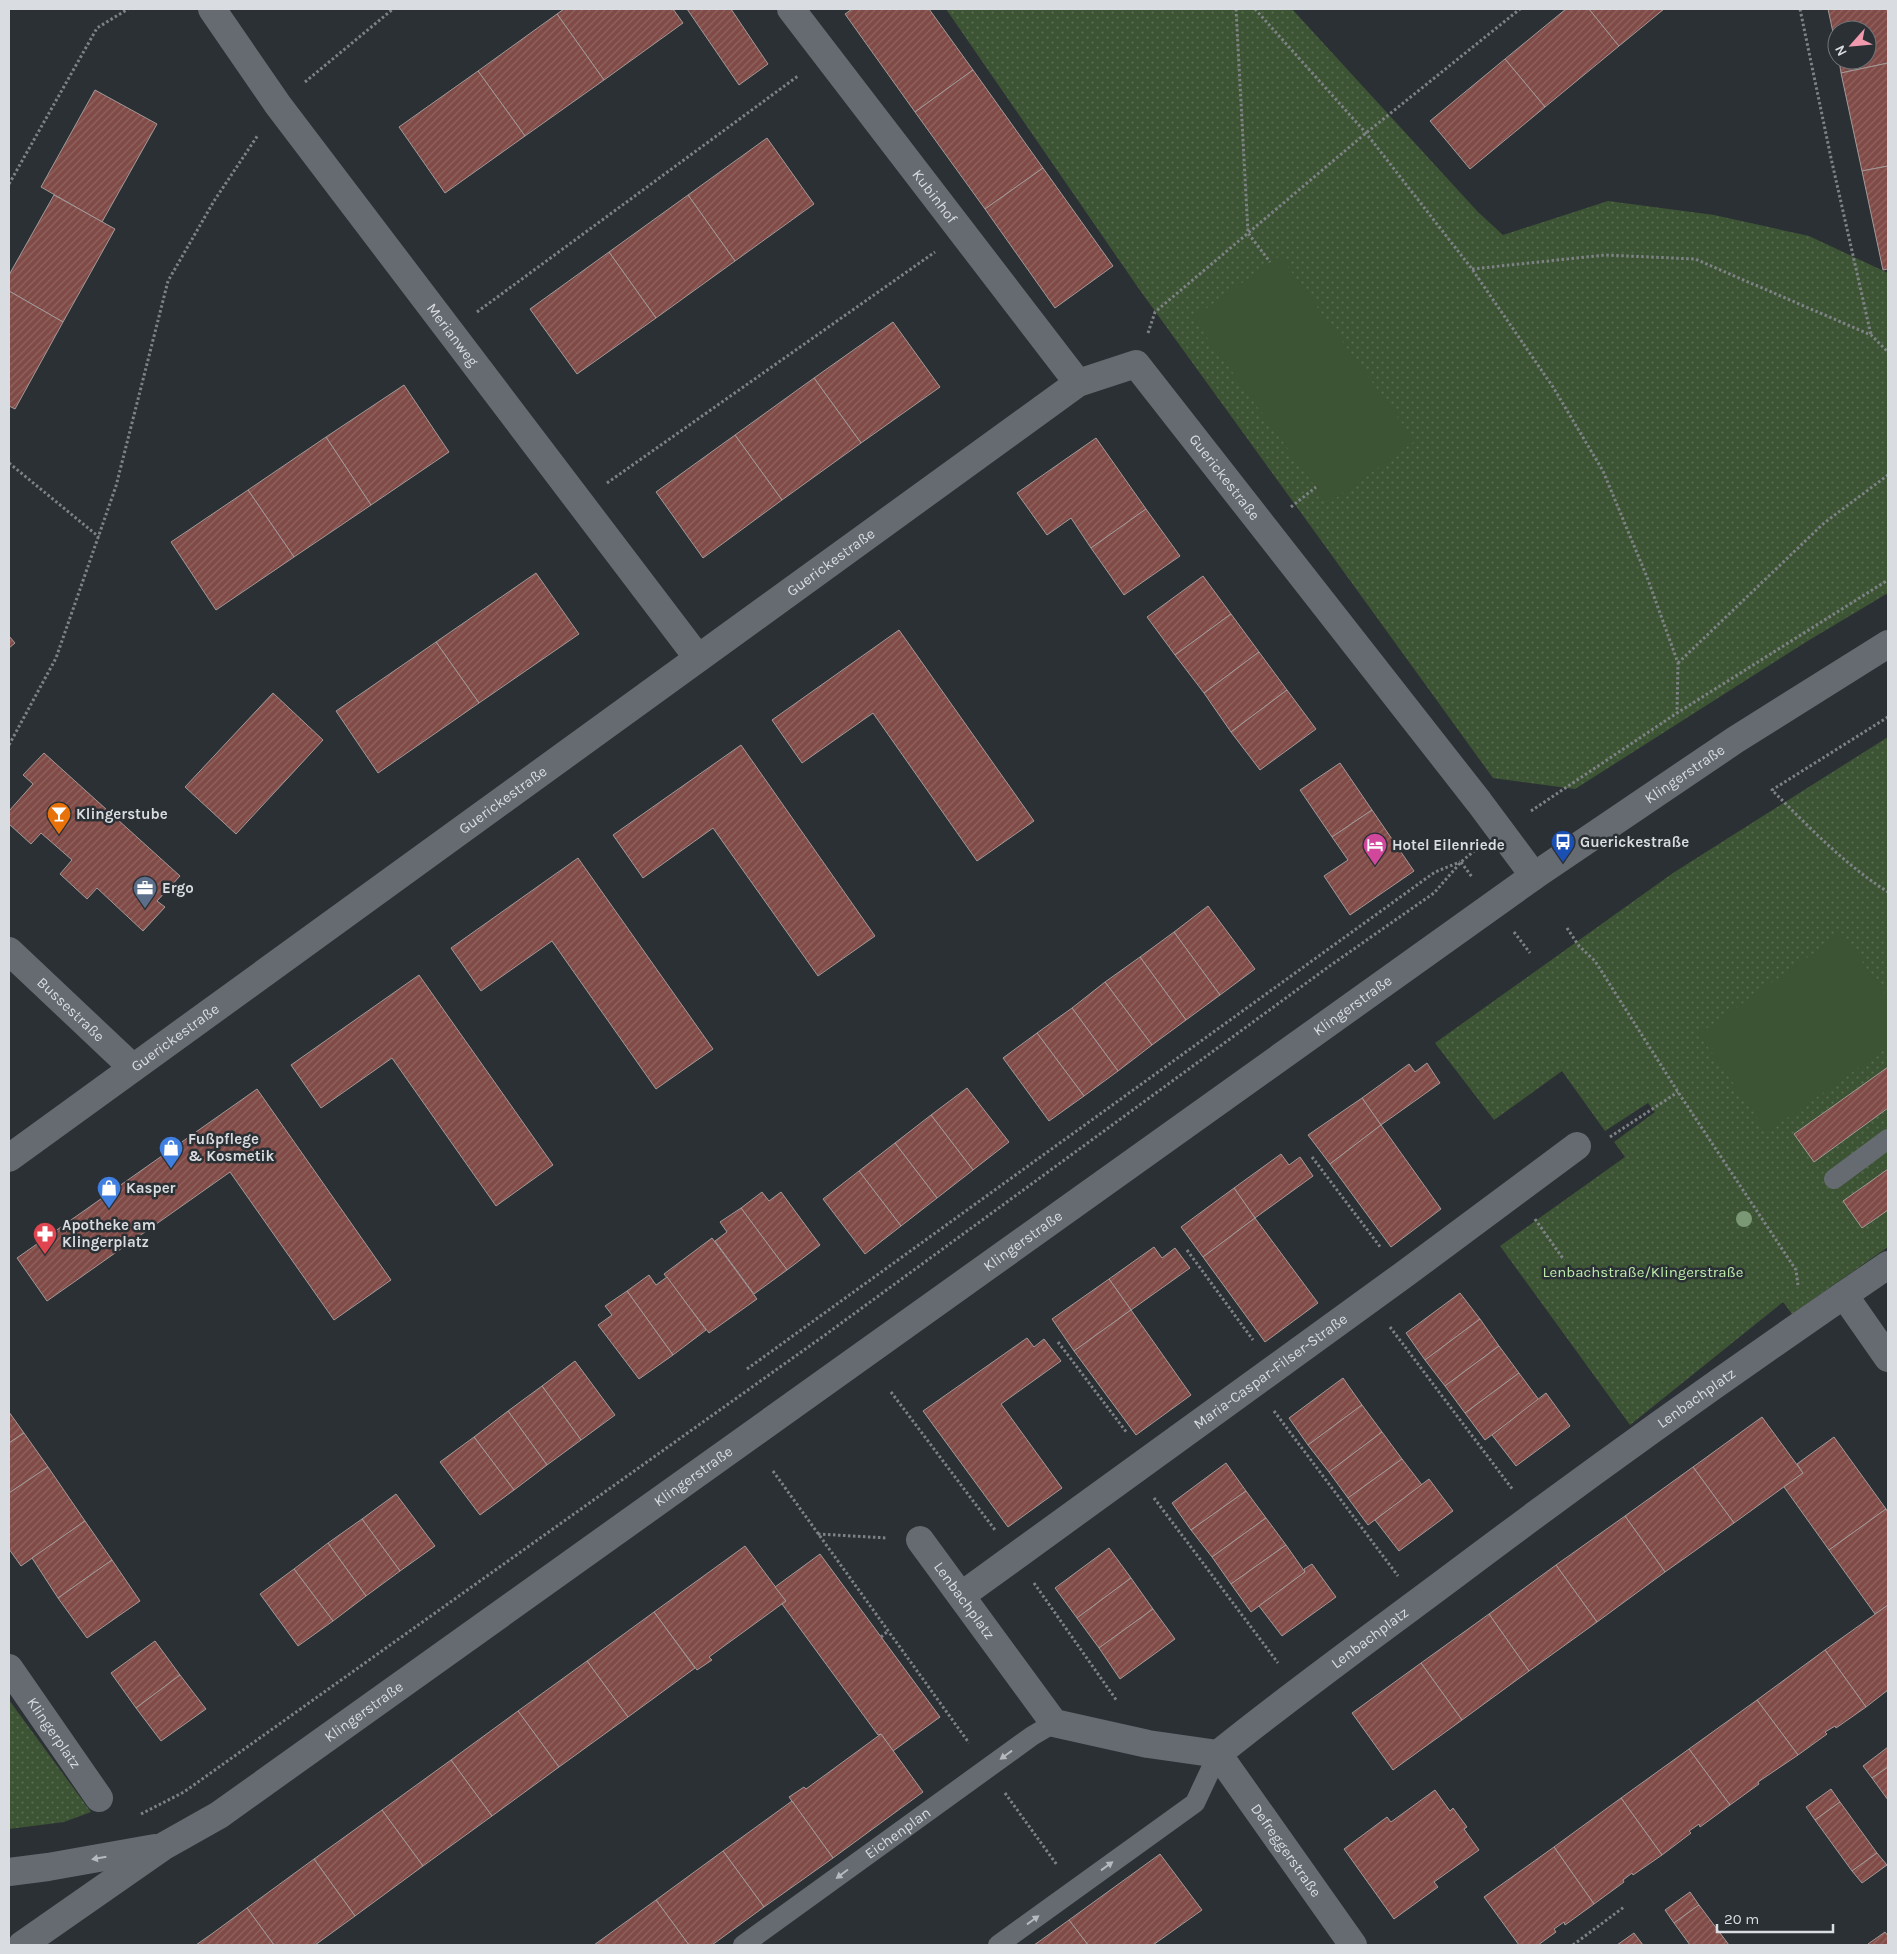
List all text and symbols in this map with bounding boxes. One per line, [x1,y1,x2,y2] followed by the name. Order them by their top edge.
[1827,20,1877,70] north arrow
[1831,42,1851,59] text: N
[908,166,962,227] street label: Kubinhof
[423,300,483,370] street label: Merianweg
[1185,430,1264,524] street label: Guerickestraße
[783,524,878,600] street label: Guerickestraße
[1641,741,1728,807] street label: Klingerstraße
[455,762,550,838] street label: Guerickestraße
[46,801,72,835] bar icon: Klingerstube
[76,805,168,823] place label: Klingerstube
[1550,829,1576,863] bus stop icon: Guerickestraße
[1362,832,1388,866] hotel icon: Hotel Eilenriede
[1580,833,1689,851] place label: Guerickestraße
[1392,836,1505,854] place label: Hotel Eilenriede
[132,875,158,909] office icon: Ergo
[162,879,194,897] place label: Ergo
[1310,971,1395,1040] street label: Klingerstraße
[33,973,108,1045] street label: Bussestraße
[127,1000,223,1076] street label: Guerickestraße
[188,1130,275,1165] place label: Fußpflege & Kosmetik
[158,1135,184,1169] shop icon: Fußpflege & Kosmetik
[96,1175,122,1209] shop icon: Kasper
[126,1179,176,1197] place label: Kasper
[980,1207,1066,1275] street label: Klingerstraße
[62,1216,156,1251] place label: Apotheke am Klingerplatz
[32,1221,58,1255] pharmacy icon: Apotheke am Klingerplatz
[1543,1263,1743,1281] park label: Lenbachstraße/Klingerstraße
[1190,1310,1351,1433] street label: Maria-Caspar-Filser-Straße
[1654,1364,1739,1432] street label: Lenbachplatz
[650,1442,736,1511] street label: Klingerstraße
[930,1558,999,1643] street label: Lenbachplatz
[1328,1603,1412,1672] street label: Lenbachplatz
[321,1677,407,1746] street label: Klingerstraße
[23,1694,85,1772] street label: Klingerplatz
[999,1750,1013,1760] one-way arrow
[1247,1800,1325,1901] street label: Defreggerstraße
[861,1803,934,1863] street label: Eichenplan
[90,1854,106,1862] one-way arrow
[1100,1861,1113,1872] one-way arrow
[835,1869,849,1879] one-way arrow
[1717,1902,1833,1934] scale bar
[1724,1910,1759,1928] text: 20 m
[1026,1915,1040,1925] one-way arrow

